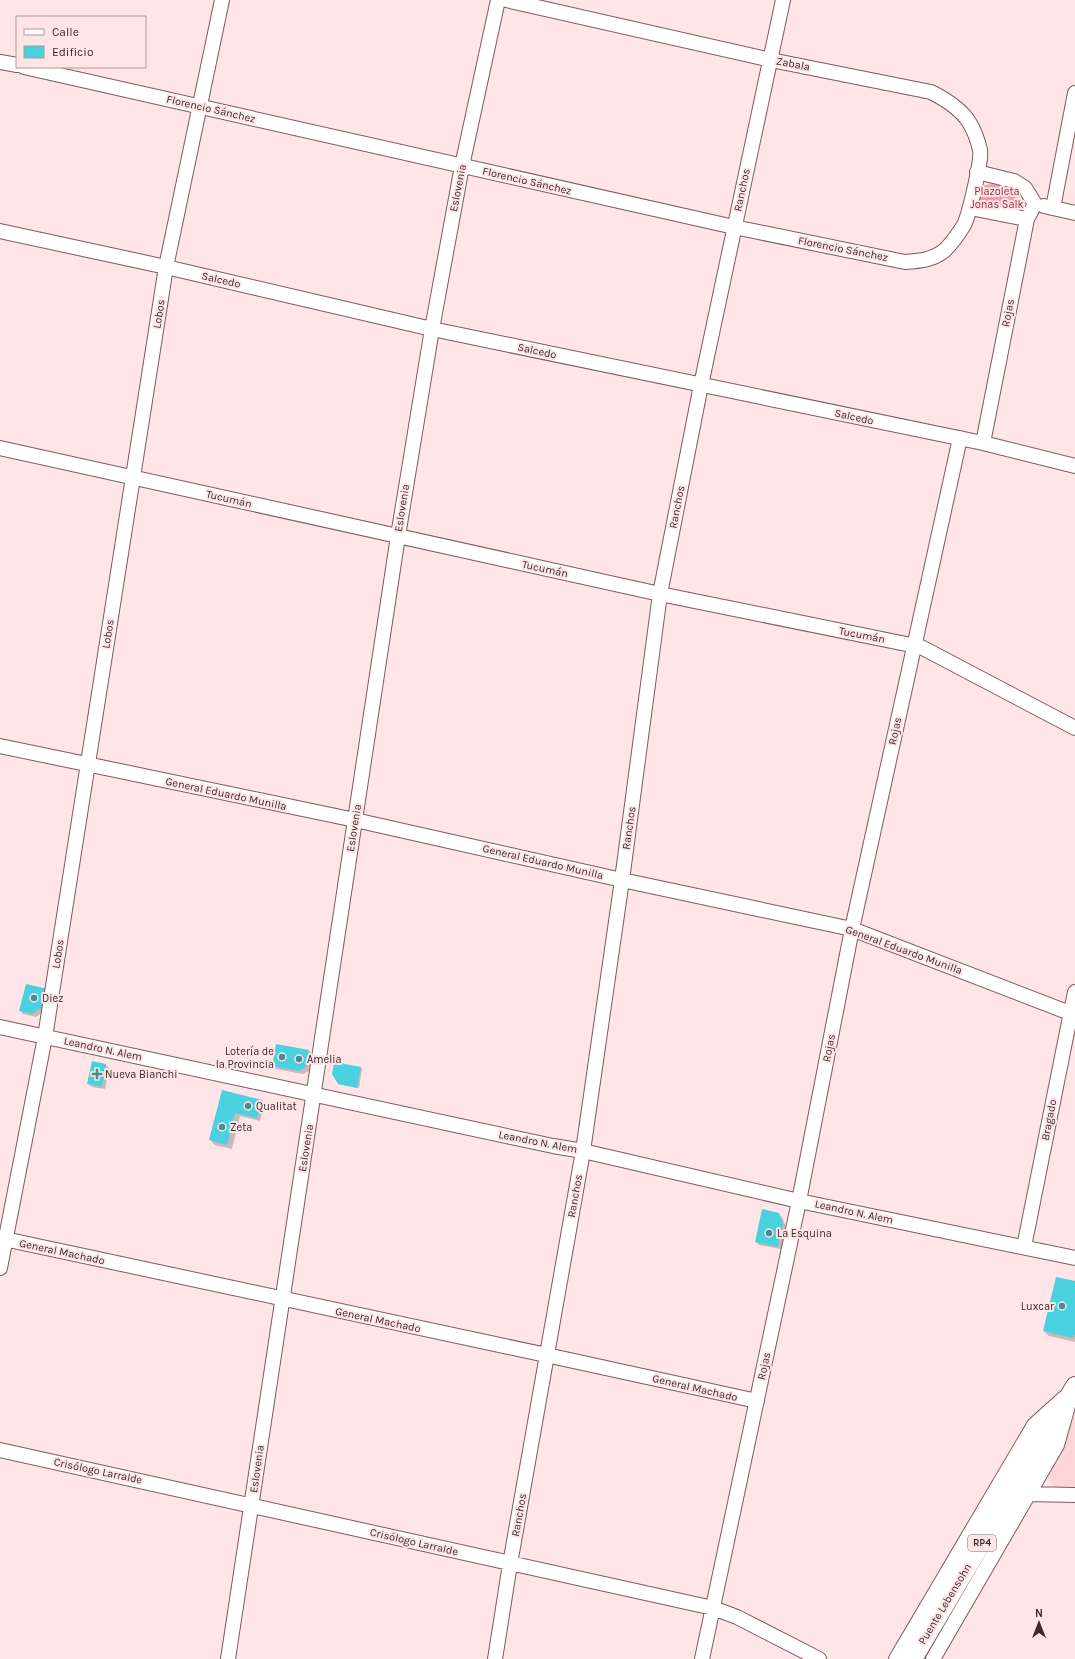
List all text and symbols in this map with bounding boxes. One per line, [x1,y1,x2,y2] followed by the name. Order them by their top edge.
[16,16,146,68] legend
[52,25,79,39] text: Calle
[52,45,93,59] text: Edificio
[775,54,811,74] street label: Zabala
[165,92,257,126] street label: Florencio Sánchez
[447,163,469,213] street label: Eslovenia
[481,164,573,198] street label: Florencio Sánchez
[731,167,753,213] street label: Ranchos
[970,185,1024,211] park label: Plazoleta Jonas Salk
[797,234,889,264] street label: Florencio Sánchez
[200,269,242,291] street label: Salcedo
[150,298,168,330] street label: Lobos
[999,298,1017,328] street label: Rojas
[516,341,558,361] street label: Salcedo
[833,407,875,427] street label: Salcedo
[392,483,412,533] street label: Eslovenia
[666,484,688,530] street label: Ranchos
[205,487,253,511] street label: Tucumán
[521,558,569,580] street label: Tucumán
[99,618,117,650] street label: Lobos
[838,624,886,646] street label: Tucumán
[886,716,904,746] street label: Rojas
[164,775,288,813] street label: General Eduardo Munilla
[344,803,364,853] street label: Eslovenia
[620,805,638,850] street label: Ranchos
[481,842,605,882] street label: General Eduardo Munilla
[844,923,964,977] street label: General Eduardo Munilla
[49,938,67,970] street label: Lobos
[42,992,63,1005] place label: Diez
[29,993,39,1003] marker: Diez
[820,1033,838,1063] street label: Rojas
[62,1034,144,1064] street label: Leandro N. Alem
[216,1045,274,1071] place label: Lotería de la Provincia
[277,1052,287,1062] marker: Lotería de la Provincia
[307,1053,342,1066] place label: Amelia
[294,1054,304,1064] marker: Amelia
[105,1068,177,1081] place label: Nueva Bianchi
[92,1069,102,1079] marker: Nueva Bianchi
[1039,1098,1059,1142] street label: Bragado
[256,1100,297,1113] place label: Qualitat
[243,1101,253,1111] marker: Qualitat
[230,1121,252,1134] place label: Zeta
[217,1122,227,1132] marker: Zeta
[296,1123,316,1173] street label: Eslovenia
[497,1128,579,1156] street label: Leandro N. Alem
[565,1173,585,1219] street label: Ranchos
[813,1197,895,1227] street label: Leandro N. Alem
[777,1227,832,1240] place label: La Esquina
[764,1228,774,1238] marker: La Esquina
[18,1237,106,1267] street label: General Machado
[1021,1300,1054,1313] place label: Luxcar
[1057,1301,1067,1311] marker: Luxcar
[334,1305,422,1335] street label: General Machado
[755,1351,773,1381] street label: Rojas
[651,1372,739,1404] street label: General Machado
[247,1444,267,1494] street label: Eslovenia
[53,1455,144,1487] street label: Crisólogo Larralde
[509,1492,529,1538] street label: Ranchos
[369,1526,460,1559] street label: Crisólogo Larralde
[968,1535,996,1551] road number: RP4
[916,1561,974,1647] street label: Puente Lebensohn
[1019,1603,1059,1643] north arrow
[1035,1607,1043,1620] text: N

